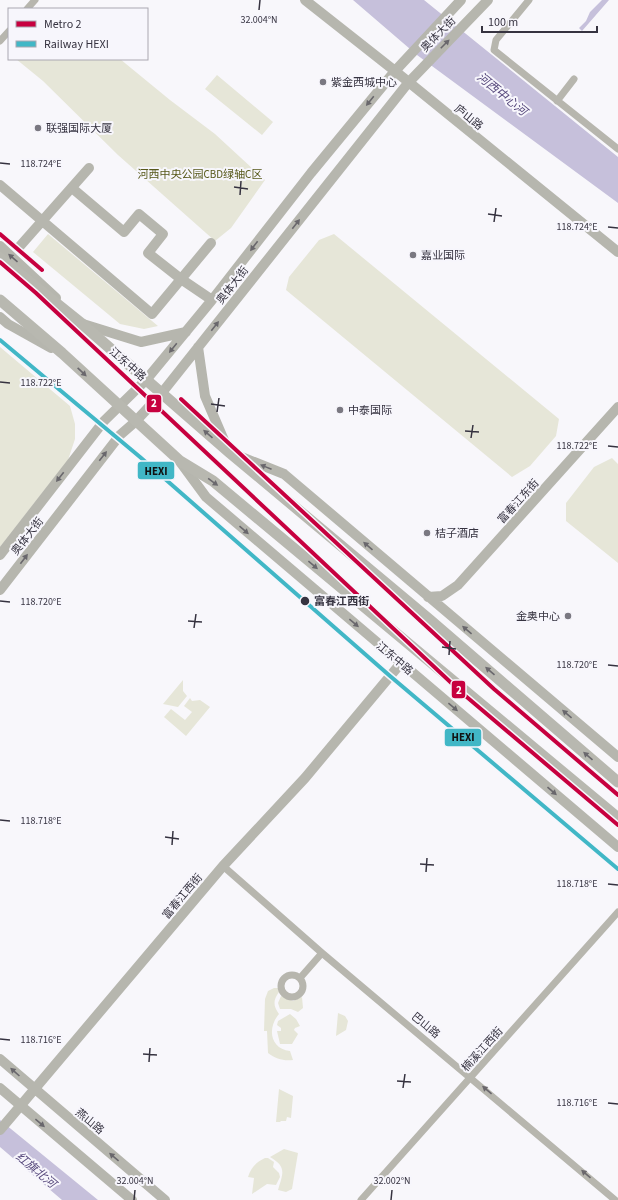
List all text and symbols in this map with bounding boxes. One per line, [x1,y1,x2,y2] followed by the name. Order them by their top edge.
[8,8,148,60] legend
[482,8,597,34] scale bar
[240,13,278,27] text: 32.004°N
[417,13,459,55] street label: 奥体大街
[488,14,518,31] text: 100 m
[44,16,82,33] text: Metro 2
[44,36,109,53] text: Railway HEXI
[440,39,450,49] one-way arrow
[473,69,532,121] water label: 河西中心河
[331,75,397,90] place label: 紫金西城中心
[318,77,328,87] marker: 紫金西城中心
[366,95,375,106] one-way arrow
[451,101,486,134] street label: 庐山路
[46,121,112,136] place label: 联强国际大厦
[33,123,43,133] marker: 联强国际大厦
[21,157,61,171] text: 118.724°E
[138,167,262,182] park label: 河西中央公园CBD绿轴C区
[291,219,300,230] one-way arrow
[557,220,597,234] text: 118.724°E
[249,240,258,251] one-way arrow
[421,248,465,263] place label: 嘉业国际
[408,250,418,260] marker: 嘉业国际
[8,253,18,262] one-way arrow
[213,263,252,307] street label: 奥体大街
[210,321,219,332] one-way arrow
[169,342,178,353] one-way arrow
[106,344,149,384] street label: 江东中路
[77,367,87,377] one-way arrow
[21,376,61,390] text: 118.722°E
[146,394,162,413] line badge: 2
[151,396,157,411] text: 2
[348,403,392,418] place label: 中泰国际
[335,405,345,415] marker: 中泰国际
[203,430,214,439] one-way arrow
[557,439,597,453] text: 118.722°E
[99,451,107,462] one-way arrow
[137,461,175,480] line badge: HEXI
[260,463,272,469] one-way arrow
[145,464,168,479] text: HEXI
[57,472,65,482] one-way arrow
[494,476,542,527] street label: 富春江东街
[208,478,219,486] one-way arrow
[8,514,47,558] street label: 奥体大街
[239,525,249,534] one-way arrow
[435,526,479,541] place label: 桔子酒店
[422,528,432,538] marker: 桔子酒店
[363,541,374,550] one-way arrow
[19,554,28,565] one-way arrow
[308,560,319,569] one-way arrow
[314,594,369,609] place label: 富春江西街
[21,595,61,609] text: 118.720°E
[299,595,311,607] marker: 富春江西街
[516,609,560,624] place label: 金奥中心
[563,611,573,621] marker: 金奥中心
[349,618,359,627] one-way arrow
[462,626,473,635] one-way arrow
[373,638,416,678] street label: 江东中路
[557,658,597,672] text: 118.720°E
[484,667,495,676] one-way arrow
[451,680,466,699] line badge: 2
[456,683,462,698] text: 2
[448,702,459,711] one-way arrow
[561,709,572,718] one-way arrow
[444,728,482,747] line badge: HEXI
[452,730,475,745] text: HEXI
[583,752,594,761] one-way arrow
[547,786,558,795] one-way arrow
[21,814,61,828] text: 118.718°E
[159,870,206,922] street label: 富春江西街
[557,877,597,891] text: 118.718°E
[408,1009,443,1042] street label: 巴山路
[458,1024,506,1075] street label: 楠溪江西街
[21,1033,61,1047] text: 118.716°E
[10,1068,20,1077] one-way arrow
[482,1086,492,1095] one-way arrow
[557,1096,597,1110] text: 118.716°E
[72,1105,107,1138] street label: 燕山路
[35,1118,45,1127] one-way arrow
[12,1148,61,1194] water label: 红旗北河
[109,1152,119,1161] one-way arrow
[581,1170,591,1179] one-way arrow
[116,1174,154,1188] text: 32.004°N
[373,1174,411,1188] text: 32.002°N

